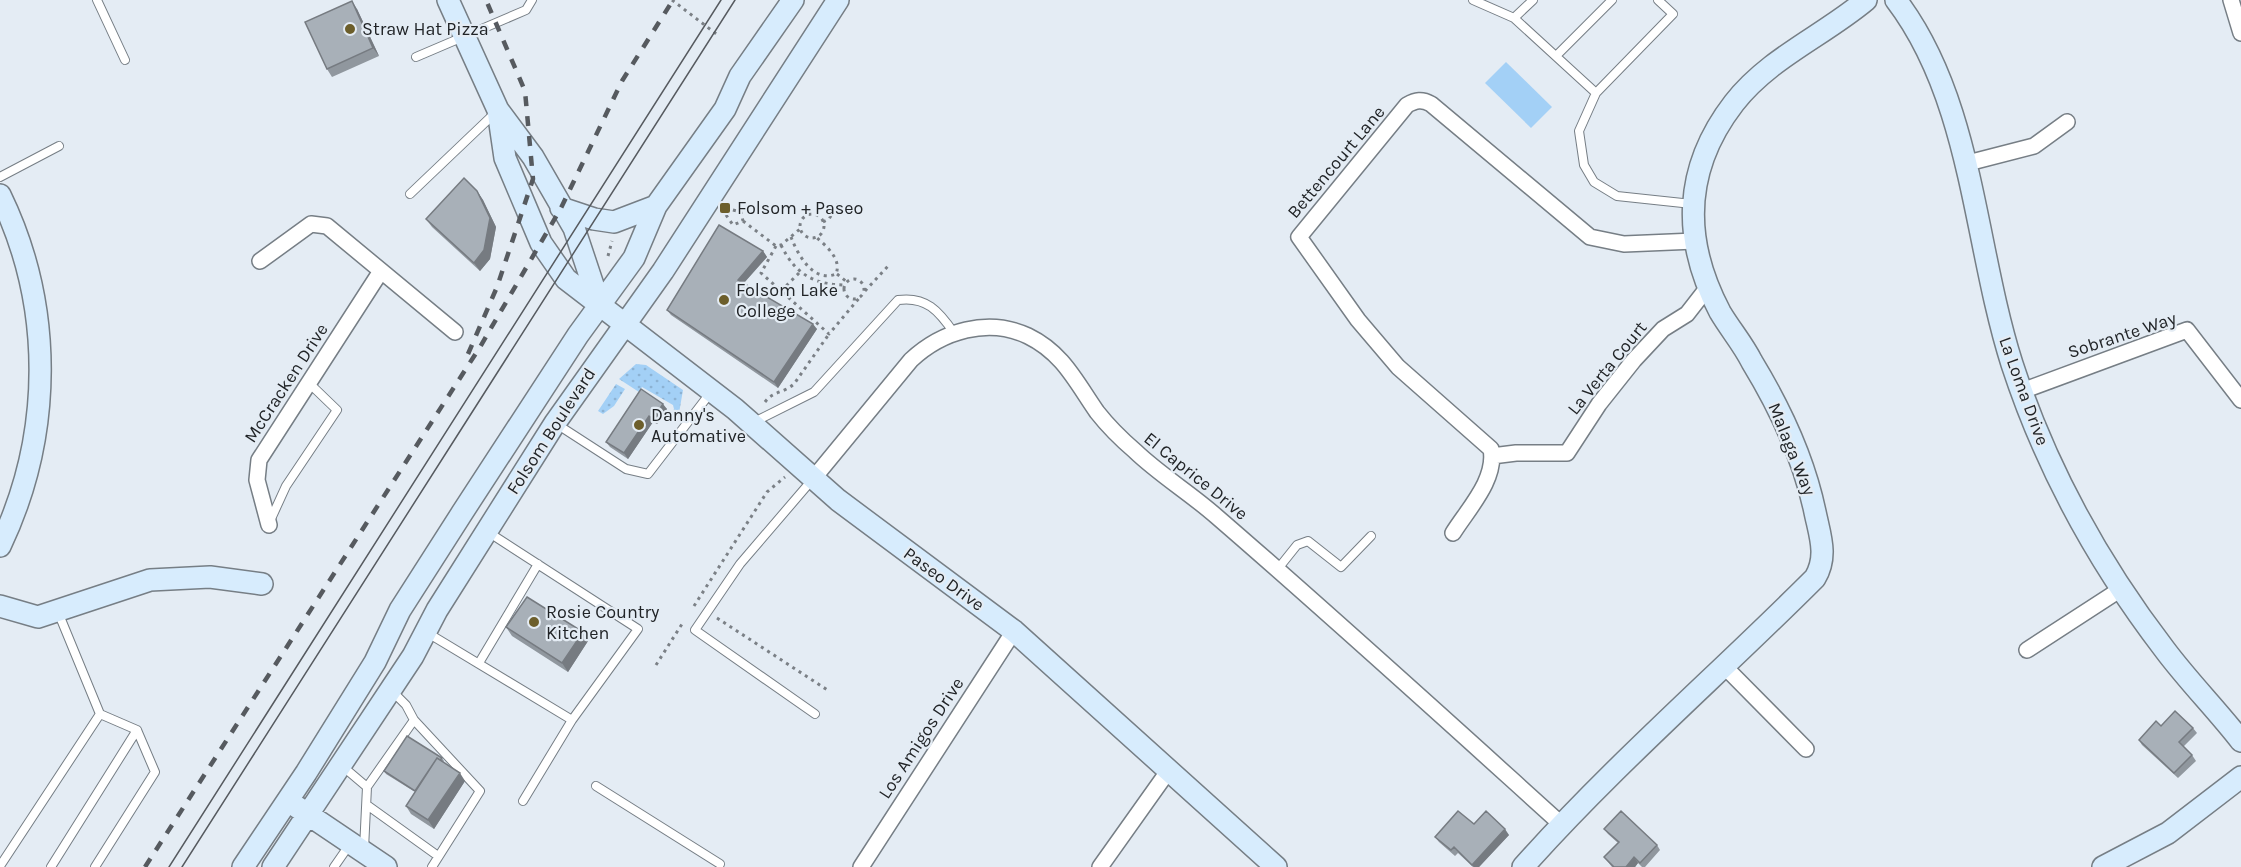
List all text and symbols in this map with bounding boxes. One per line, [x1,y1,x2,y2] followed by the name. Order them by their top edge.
[362,18,489,40] place label: Straw Hat Pizza
[343,22,357,36] marker: Straw Hat Pizza
[1283,101,1389,223] street label: Bettencourt Lane
[737,197,863,219] place label: Folsom + Paseo
[718,201,732,215] marker: Folsom + Paseo
[736,279,838,322] place label: Folsom Lake College
[717,293,731,307] marker: Folsom Lake College
[2065,307,2180,363] street label: Sobrante Way
[1563,317,1652,419] street label: La Verta Court
[239,319,333,447] street label: McCracken Drive
[1994,334,2054,448] street label: La Loma Drive
[502,364,600,498] street label: Folsom Boulevard
[1763,399,1821,499] street label: Malaga Way
[651,404,746,447] place label: Danny's Automative
[632,418,646,432] marker: Danny's Automative
[1139,427,1253,525] street label: El Caprice Drive
[899,542,989,616] street label: Paseo Drive
[546,601,660,644] place label: Rosie Country Kitchen
[527,615,541,629] marker: Rosie Country Kitchen
[874,673,968,803] street label: Los Amigos Drive

